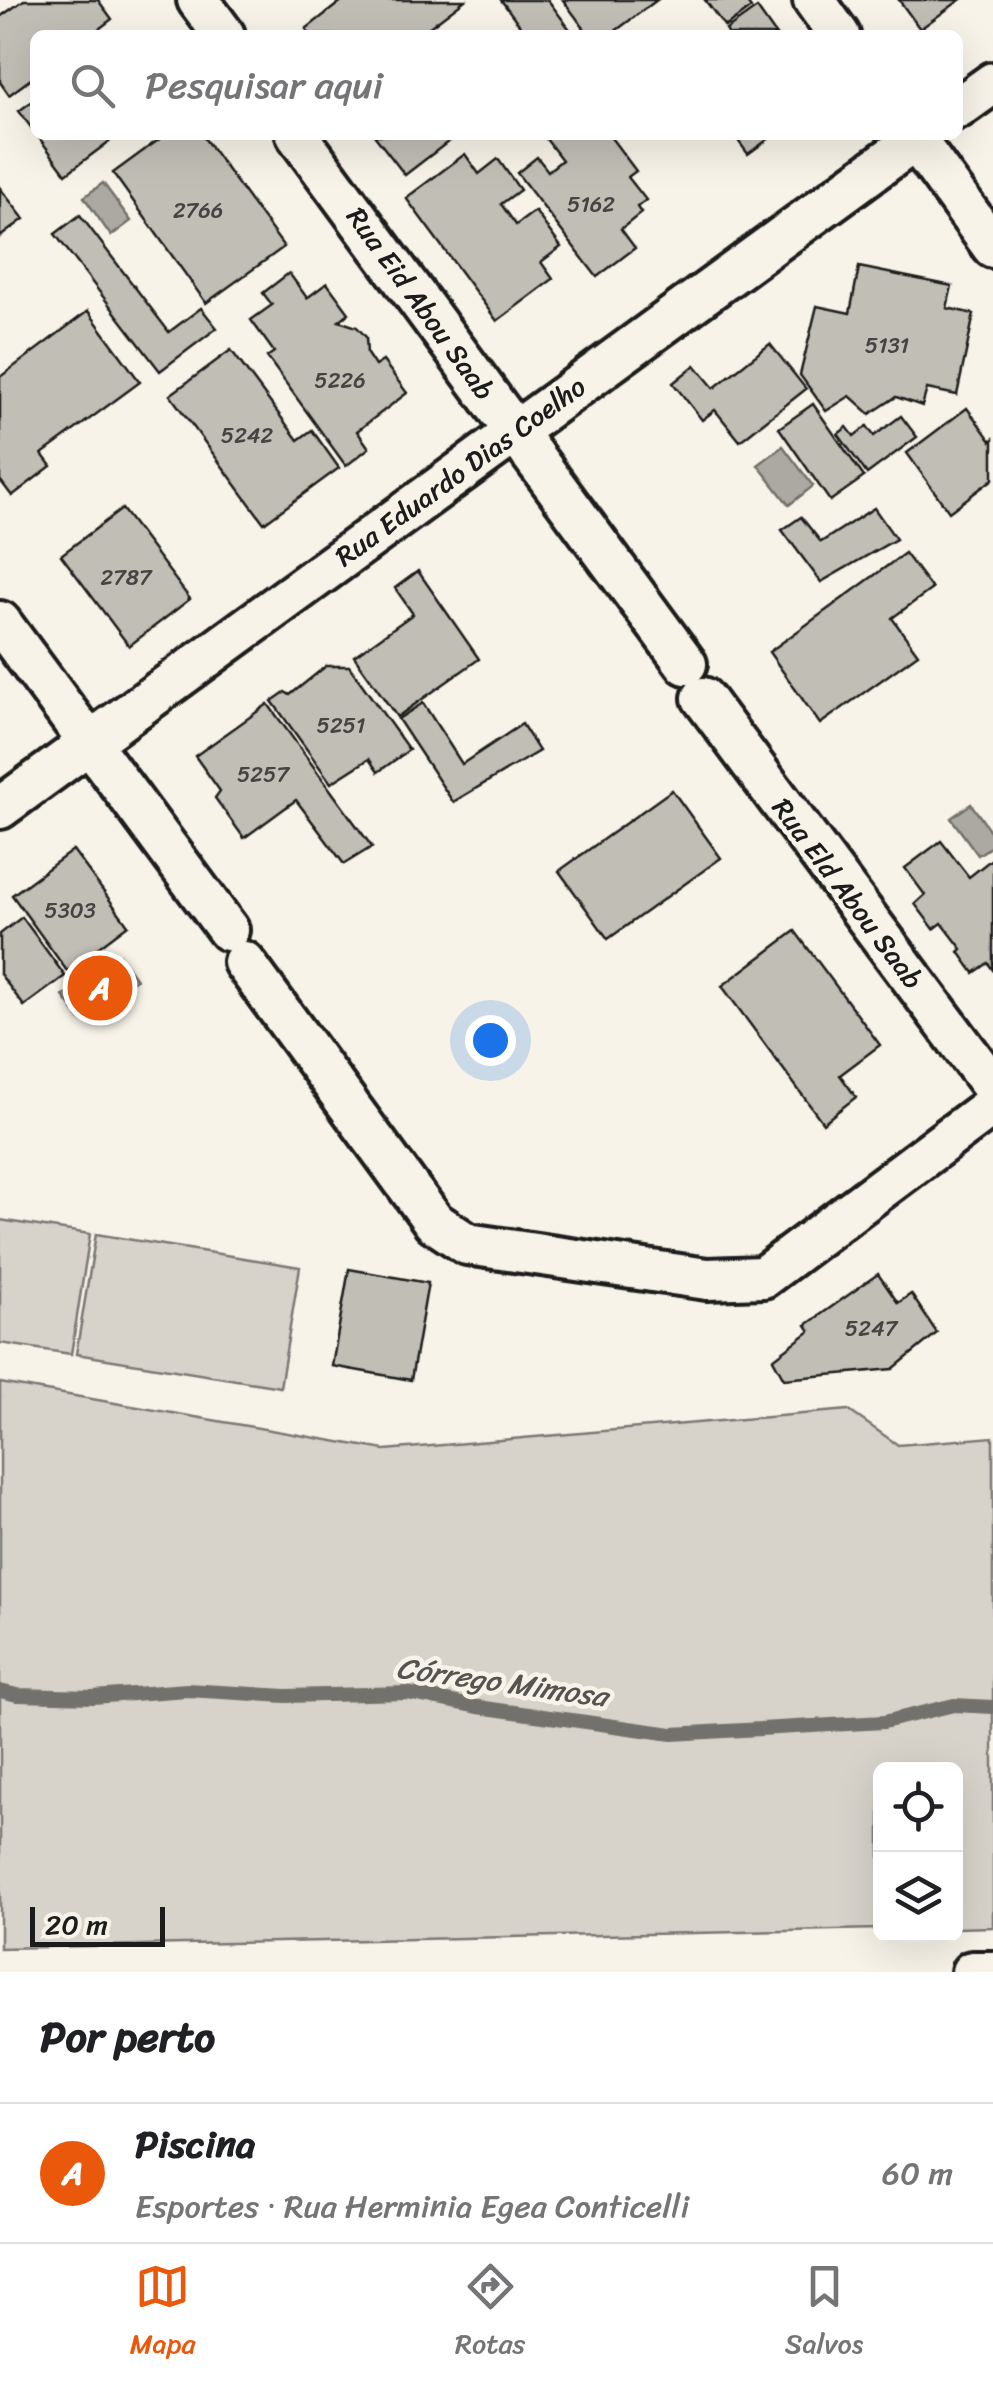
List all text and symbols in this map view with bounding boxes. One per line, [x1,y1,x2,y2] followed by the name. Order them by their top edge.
[30,30,963,140] search box
[145,52,383,119] text: Pesquisar aqui
[65,58,120,113] icon: search
[567,185,615,224] house number: 5162
[173,191,223,230] house number: 2766
[333,196,508,410] street label: Rua Eid Abou Saab
[865,326,909,365] house number: 5131
[314,361,366,400] house number: 5226
[324,363,597,580] street label: Rua Eduardo Dias Coelho
[221,416,274,455] house number: 5242
[100,558,153,597] house number: 2787
[316,706,366,745] house number: 5251
[237,755,291,794] house number: 5257
[759,787,936,1000] street label: Rua Eld Abou Saab
[44,891,96,930] house number: 5303
[68,950,132,1026] pin: A
[465,1015,516,1066] your location
[845,1309,899,1348] house number: 5247
[393,1641,615,1724] water label: Córrego Mimosa
[873,1762,963,1942] map controls
[873,1762,963,1852] button: locate
[873,1852,963,1942] button: layers
[45,1900,108,1949] text: 20 m
[30,1902,165,1946] scale bar
[40,2000,215,2074] text: Por perto
[135,2111,255,2178] text: Piscina
[62,2145,83,2202] text: A
[882,2145,953,2202] text: 60 m
[135,2178,689,2235] text: Esportes · Rua Herminia Egea Conticelli
[130,2259,195,2368] tab: Mapa
[455,2259,525,2368] tab: Rotas
[785,2259,863,2368] tab: Salvos

